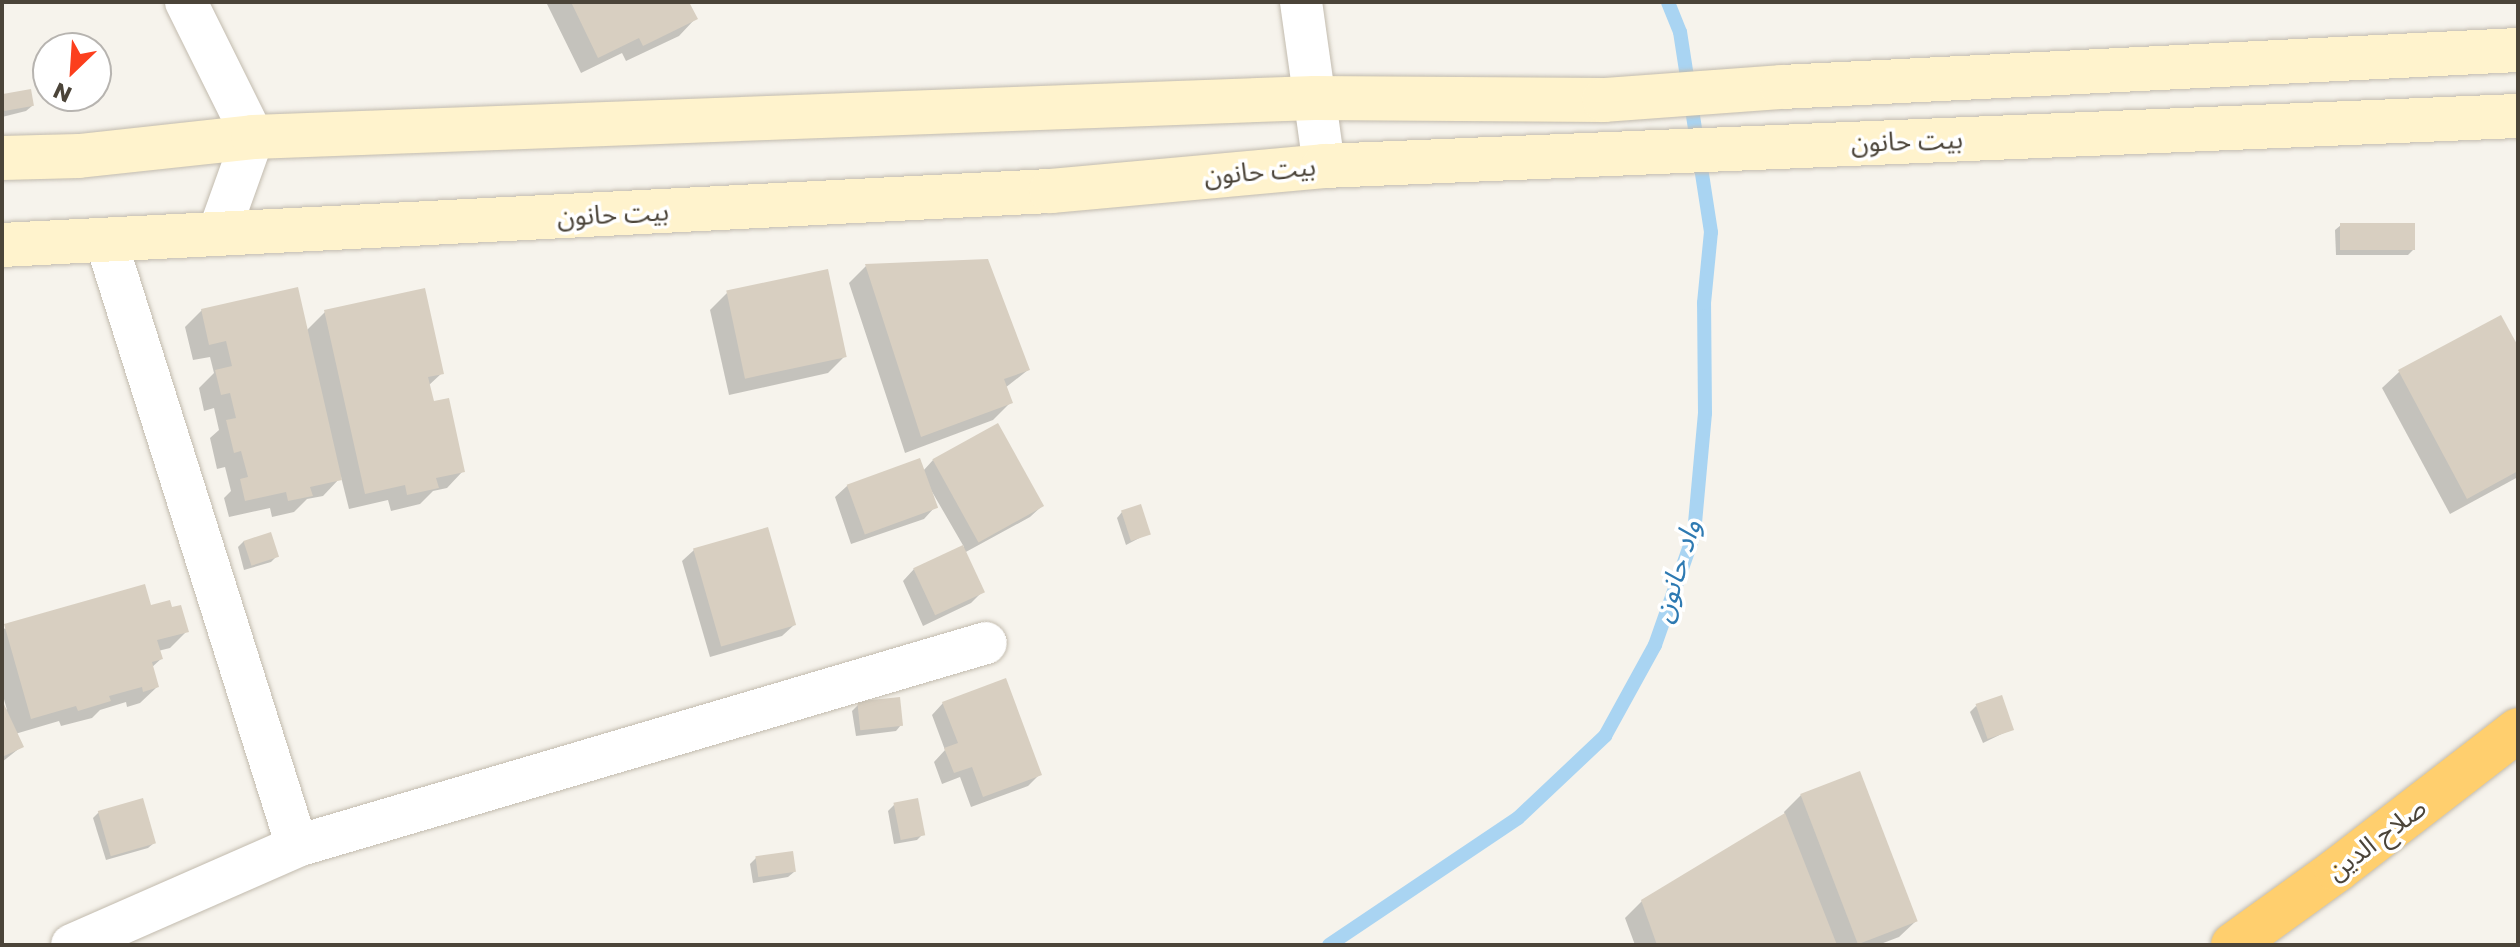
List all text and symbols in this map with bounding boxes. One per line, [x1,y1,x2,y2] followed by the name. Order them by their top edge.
[32,32,112,112] north arrow
[48,75,77,110] text: N
[1850,124,1964,160] street label: بيت حانون
[1203,152,1317,192] street label: بيت حانون
[556,196,670,234] street label: بيت حانون
[1646,516,1708,626] water label: واد حانون
[2321,793,2433,887] street label: صلاح الدين

